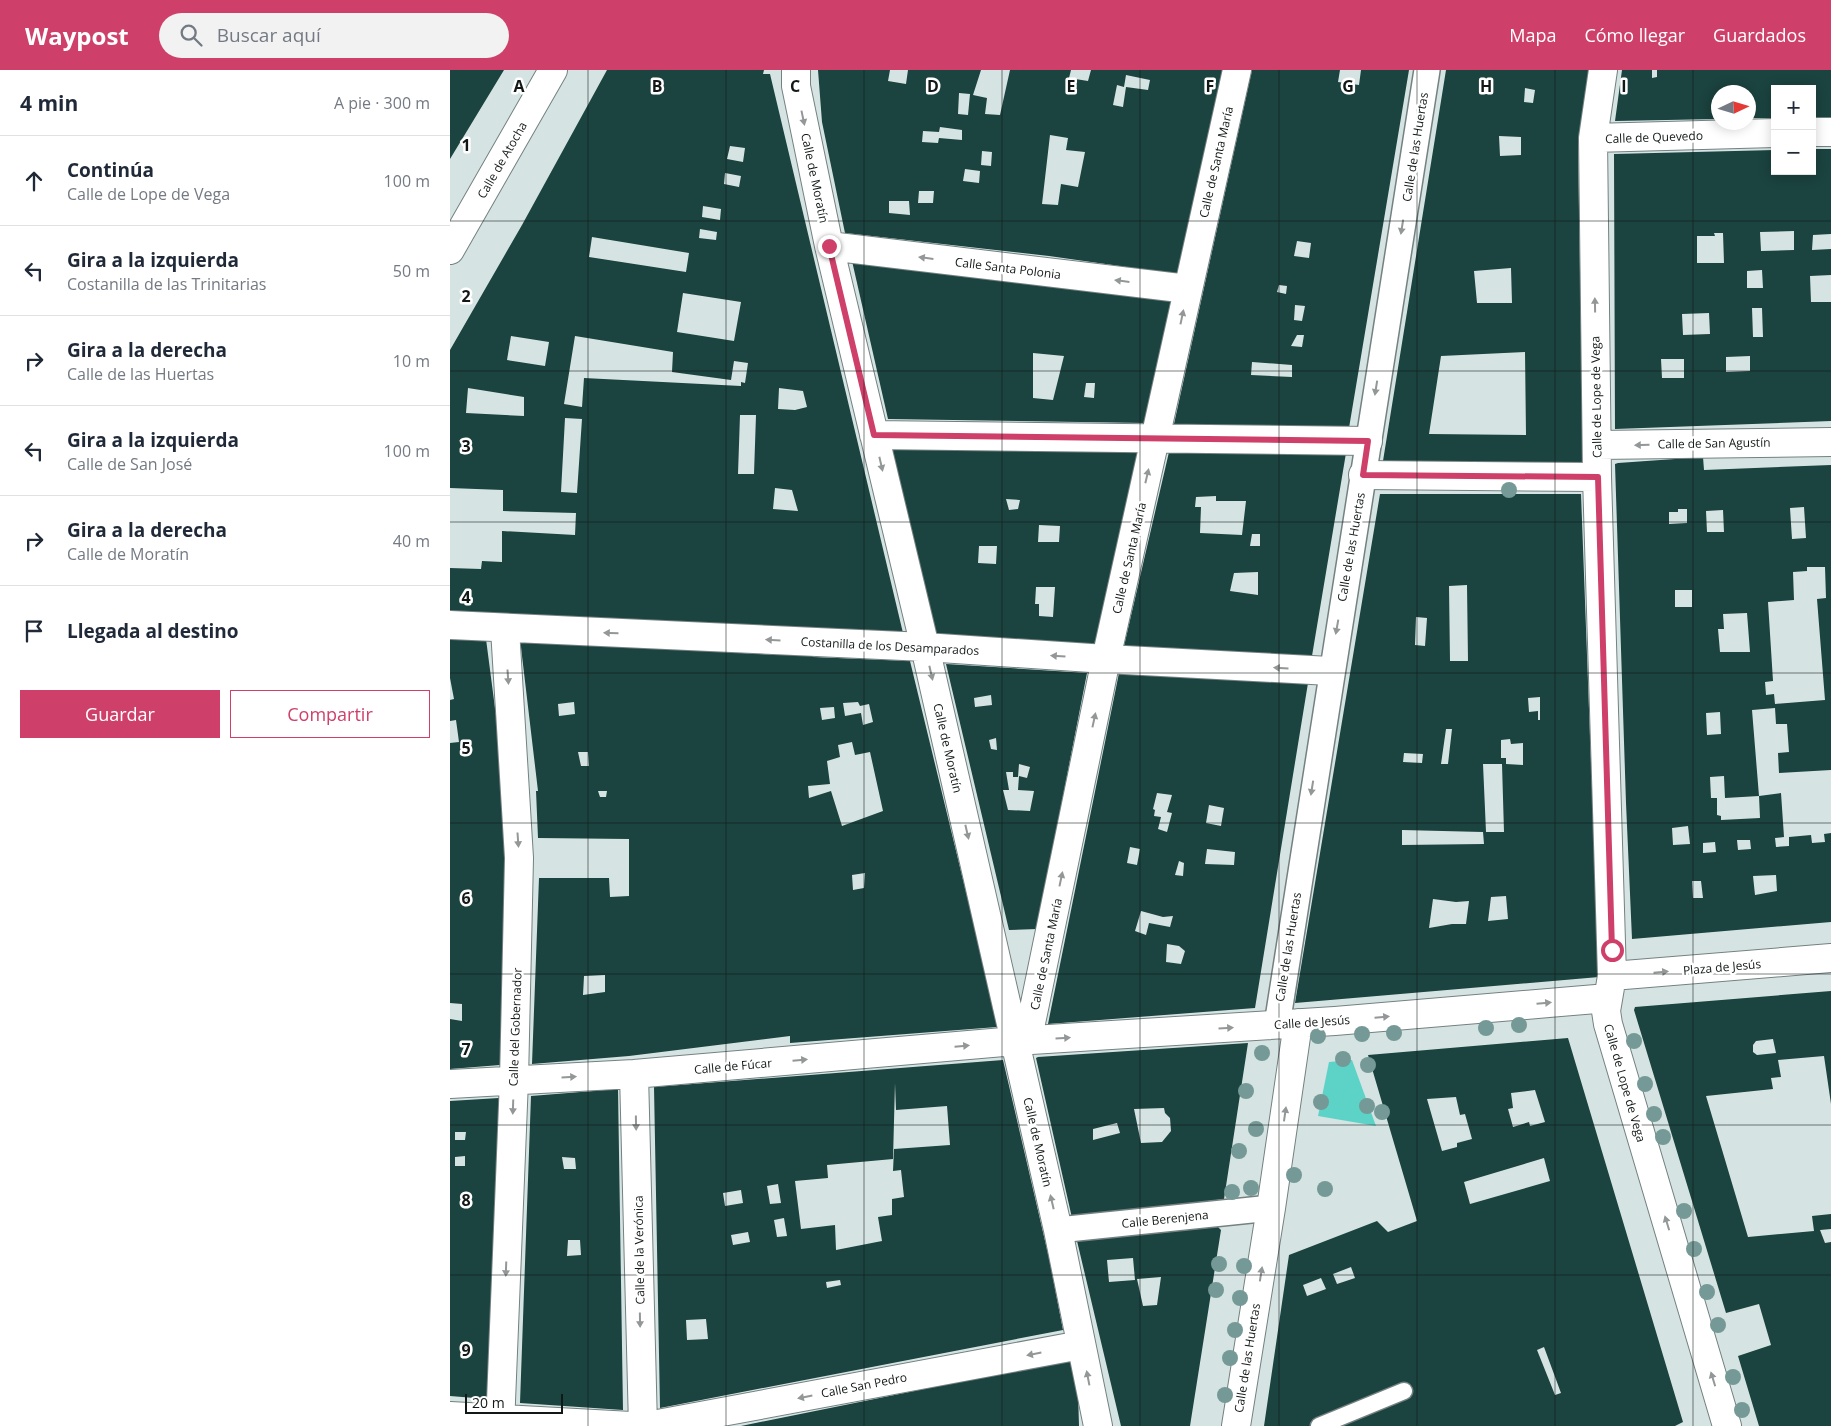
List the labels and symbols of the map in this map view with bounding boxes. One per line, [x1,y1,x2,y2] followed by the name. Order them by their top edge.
[513,75,525,97] text: A
[652,75,662,97] text: B
[790,75,800,97] text: C
[927,75,939,97] text: D
[1067,75,1076,97] text: E
[1206,75,1214,97] text: F
[1342,75,1354,97] text: G
[1480,75,1492,97] text: H
[1621,75,1627,97] text: I
[1711,85,1756,130] north arrow
[1398,91,1432,203] street label: Calle de las Huertas
[1195,105,1237,219] street label: Calle de Santa María
[799,111,807,127] one-way arrow
[473,118,531,202] street label: Calle de Atocha
[1605,127,1703,147] street label: Calle de Quevedo
[797,131,833,225] street label: Calle de Moratín
[461,134,471,156] text: 1
[1397,219,1405,235] one-way arrow
[818,235,841,258] route end
[954,253,1062,283] street label: Calle Santa Polonia
[917,254,933,262] one-way arrow
[1114,277,1130,285] one-way arrow
[461,285,471,307] text: 2
[1591,297,1599,313] one-way arrow
[1178,309,1186,325] one-way arrow
[1586,336,1606,458] street label: Calle de Lope de Vega
[1372,380,1380,396] one-way arrow
[1657,434,1771,452] street label: Calle de San Agustín
[461,435,471,457] text: 3
[1634,441,1650,449] one-way arrow
[877,457,885,472] one-way arrow
[1143,468,1151,483] one-way arrow
[1333,491,1369,603] street label: Calle de las Huertas
[1108,501,1150,615] street label: Calle de Santa María
[461,586,471,608] text: 4
[1333,619,1341,635] one-way arrow
[603,629,619,637] one-way arrow
[800,633,980,659] street label: Costanilla de los Desamparados
[765,636,781,644] one-way arrow
[1050,651,1066,659] one-way arrow
[1273,664,1289,672] one-way arrow
[927,666,935,681] one-way arrow
[504,670,512,686] one-way arrow
[929,701,967,795] street label: Calle de Moratín
[1090,713,1098,728] one-way arrow
[461,737,471,759] text: 5
[1308,780,1316,796] one-way arrow
[963,824,971,839] one-way arrow
[515,832,523,848] one-way arrow
[1057,872,1065,887] one-way arrow
[461,887,471,909] text: 6
[1271,891,1305,1003] street label: Calle de las Huertas
[1026,896,1066,1012] street label: Calle de Santa María
[1601,939,1624,962] route start
[1682,955,1762,979] street label: Plaza de Jesús
[504,967,526,1087] street label: Calle del Gobernador
[1653,967,1669,975] one-way arrow
[1536,998,1552,1006] one-way arrow
[1273,1011,1351,1033] street label: Calle de Jesús
[1374,1012,1390,1020] one-way arrow
[1600,1022,1650,1144] street label: Calle de Lope de Vega
[1218,1023,1234,1031] one-way arrow
[1056,1033,1072,1041] one-way arrow
[461,1038,471,1060] text: 7
[955,1041,971,1049] one-way arrow
[693,1054,773,1078] street label: Calle de Fúcar
[793,1055,809,1063] one-way arrow
[561,1073,577,1081] one-way arrow
[1019,1095,1057,1189] street label: Calle de Moratín
[508,1099,516,1115] one-way arrow
[1281,1105,1289,1121] one-way arrow
[632,1115,640,1131] one-way arrow
[461,1189,471,1211] text: 8
[1048,1194,1056,1209] one-way arrow
[630,1195,648,1305] street label: Calle de la Verónica
[1121,1206,1209,1232] street label: Calle Berenjena
[1662,1216,1670,1231] one-way arrow
[502,1262,510,1278] one-way arrow
[1257,1266,1265,1282] one-way arrow
[1230,1302,1264,1414] street label: Calle de las Huertas
[637,1313,645,1329] one-way arrow
[461,1339,471,1361] text: 9
[1025,1350,1041,1358] one-way arrow
[820,1368,908,1402] street label: Calle San Pedro
[1084,1371,1092,1386] one-way arrow
[1708,1372,1716,1387] one-way arrow
[465,1391,562,1414] scale bar
[797,1393,813,1401] one-way arrow

